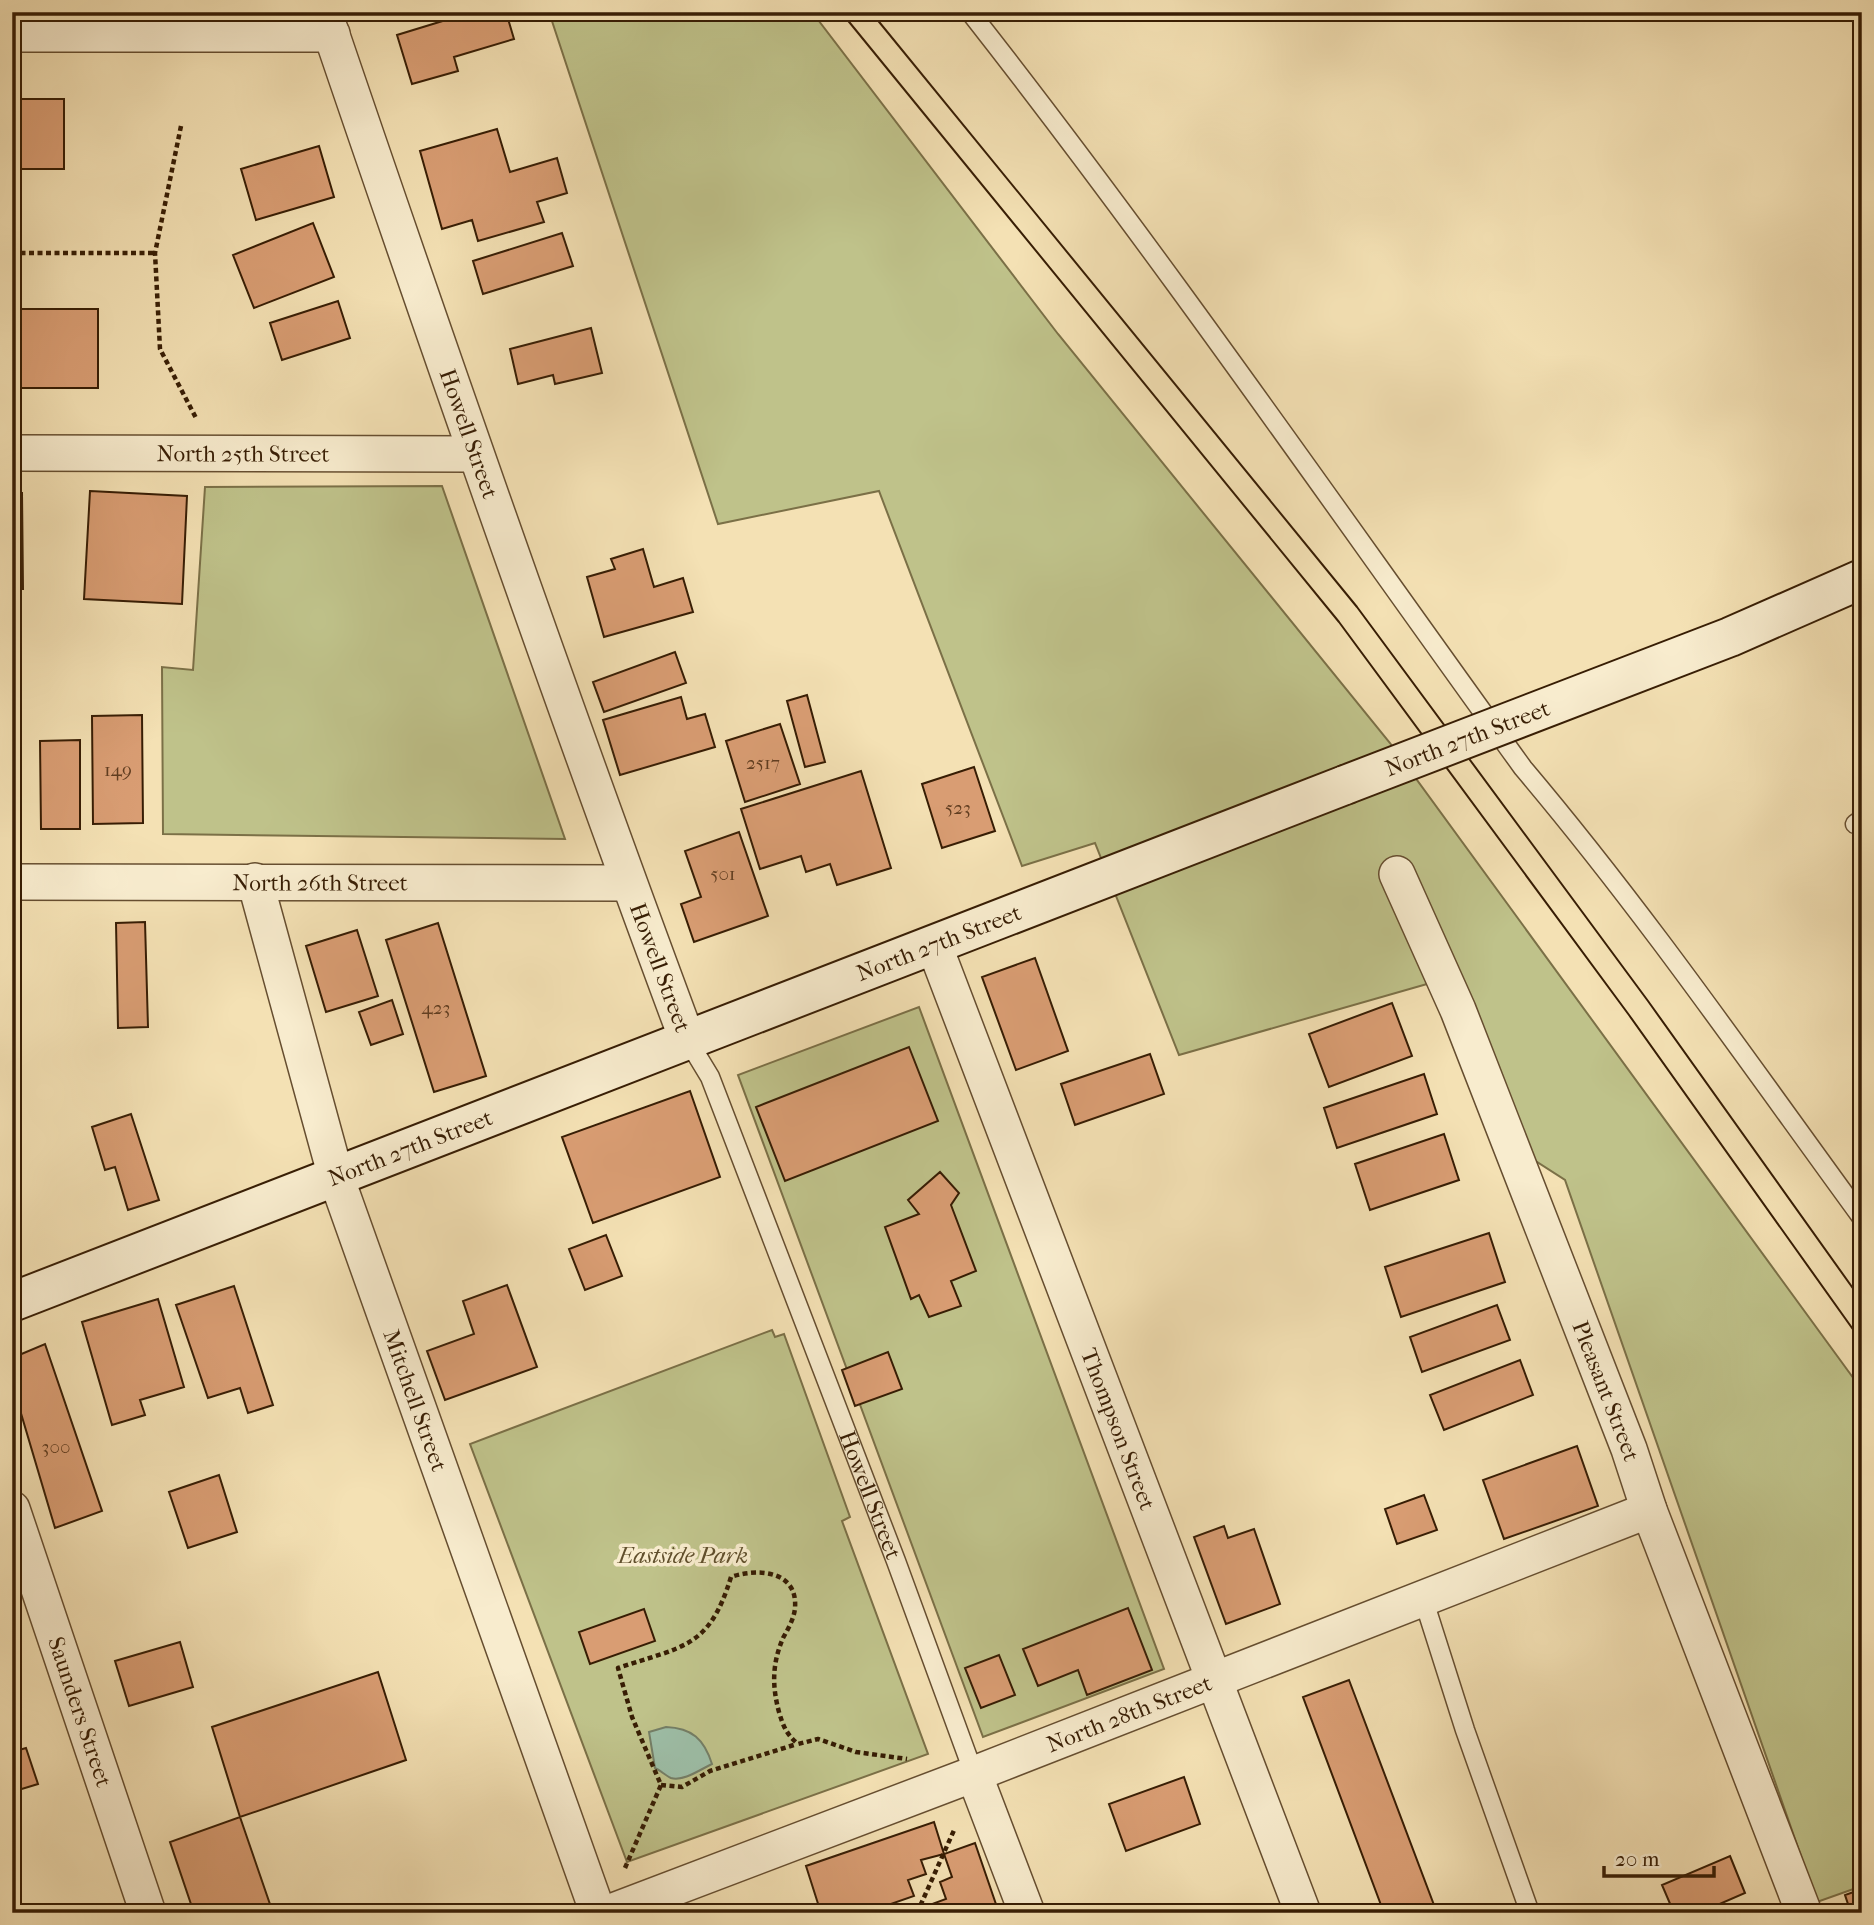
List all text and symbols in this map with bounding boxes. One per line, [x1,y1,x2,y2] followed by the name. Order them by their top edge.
[434,365,504,502] street label: Howell Street
[156,440,330,467] street label: North 25th Street
[1381,694,1553,782] street label: North 27th Street
[746,752,780,774] house number: 2517
[104,759,132,781] house number: 149
[945,797,971,819] house number: 523
[710,863,736,885] house number: 501
[232,869,408,896] street label: North 26th Street
[853,898,1025,987] street label: North 27th Street
[624,899,697,1036] street label: Howell Street
[422,997,450,1019] house number: 423
[324,1103,496,1192] street label: North 27th Street
[1567,1317,1646,1465] street label: Pleasant Street
[378,1326,453,1475] street label: Mitchell Street
[1075,1344,1162,1514] street label: Thompson Street
[834,1427,907,1563] street label: Howell Street
[42,1436,70,1458] house number: 300
[616,1542,748,1569] park label: Eastside Park
[42,1633,118,1790] street label: Saunders Street
[1043,1669,1215,1758] street label: North 28th Street
[1604,1834,1715,1878] scale bar
[1615,1847,1660,1871] text: 20 m

